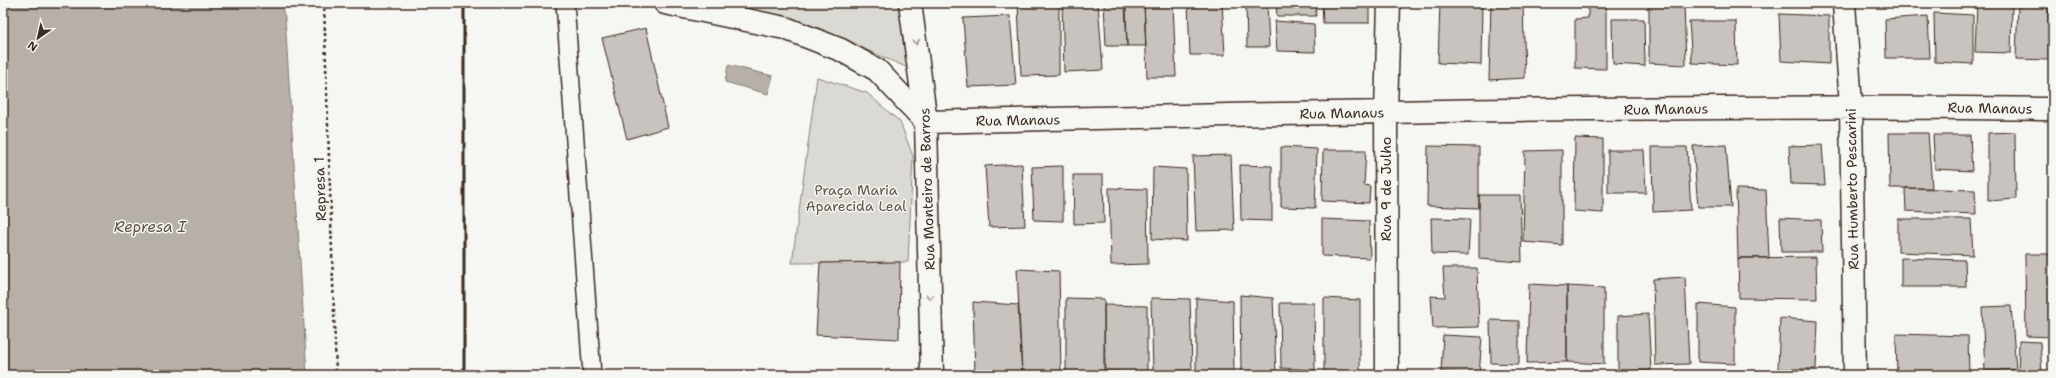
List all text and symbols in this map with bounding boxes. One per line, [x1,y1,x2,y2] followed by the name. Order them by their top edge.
[18,18,58,58] north arrow
[25,37,40,55] text: N
[911,39,920,45] one-way arrow
[1947,98,2033,118] street label: Rua Manaus
[1623,99,1709,119] street label: Rua Manaus
[1299,103,1385,123] street label: Rua Manaus
[915,107,939,271] street label: Rua Monteiro de Barros
[1842,108,1862,270] street label: Rua Humberto Pescarini
[975,110,1061,130] street label: Rua Manaus
[1377,137,1395,241] street label: Rua 9 de Julho
[310,156,330,222] street label: Represa 1
[805,181,907,215] park label: Praça Maria Aparecida Leal
[114,217,188,237] water label: Represa I
[926,294,934,300] one-way arrow

